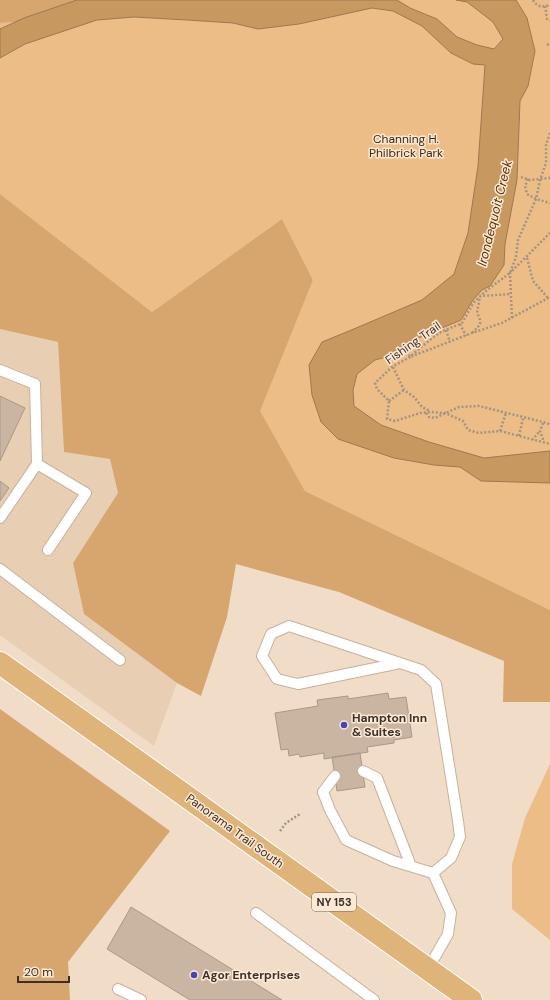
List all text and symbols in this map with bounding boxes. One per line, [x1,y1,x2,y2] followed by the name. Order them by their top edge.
[369,131,443,161] park label: Channing H. Philbrick Park
[473,158,516,268] water label: Irondequoit Creek
[382,318,444,368] street label: Fishing Trail
[352,710,427,740] place label: Hampton Inn & Suites
[339,720,349,730] marker: Hampton Inn & Suites
[183,790,287,872] street label: Panorama Trail South
[312,893,356,911] road number: NY 153
[18,958,69,984] scale bar
[24,964,53,980] text: 20 m
[202,967,300,983] place label: Agor Enterprises
[189,970,199,980] marker: Agor Enterprises

